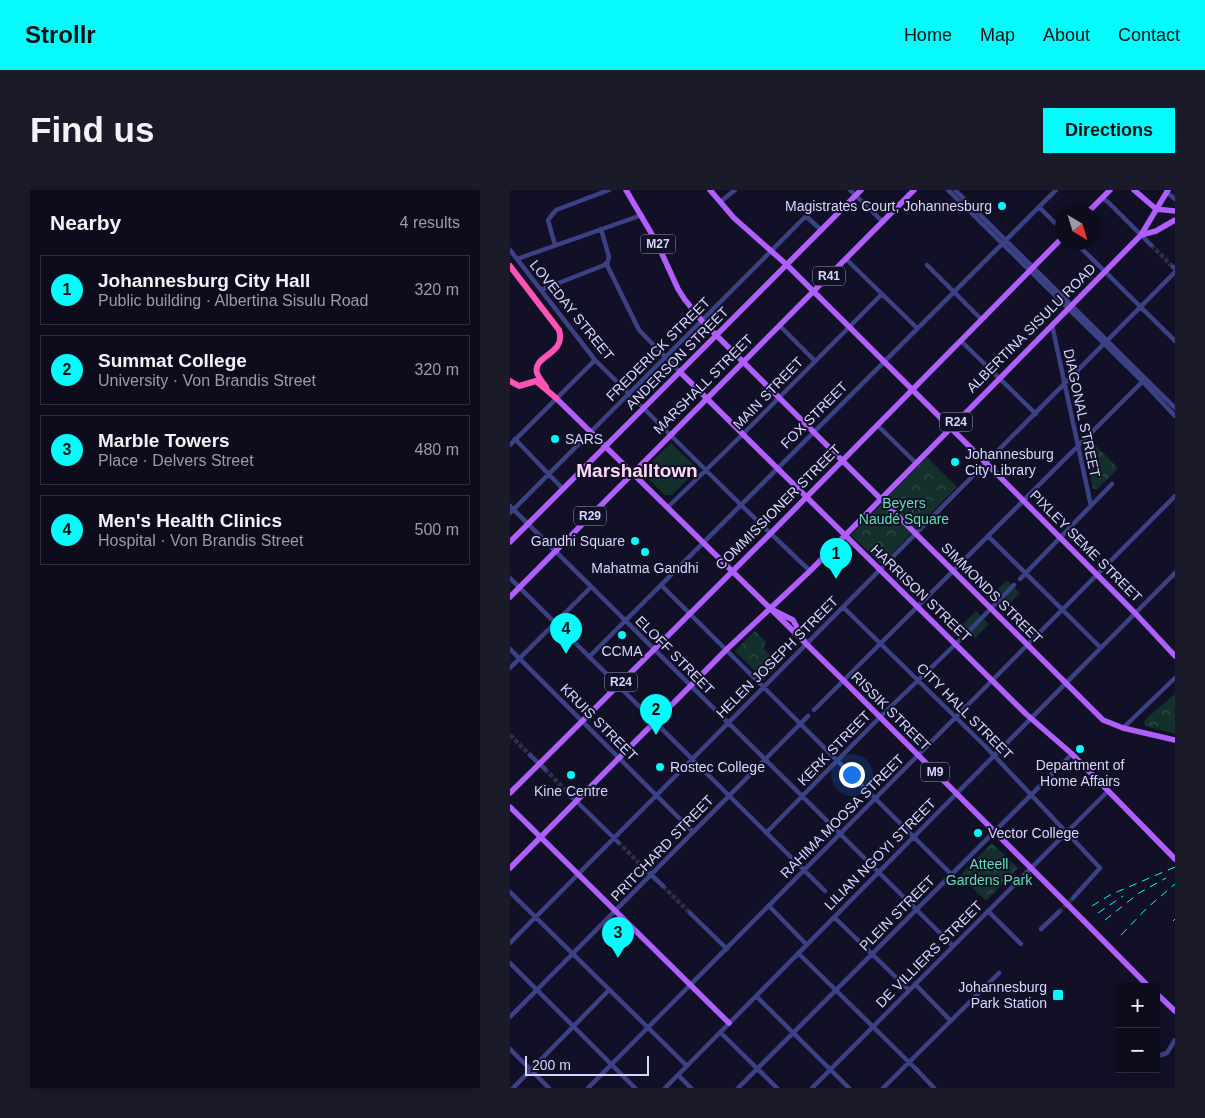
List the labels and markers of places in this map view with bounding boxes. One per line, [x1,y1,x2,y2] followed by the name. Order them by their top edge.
[785,198,992,214] place label: Magistrates Court, Johannesburg
[996,200,1008,212] marker: Magistrates Court, Johannesburg
[565,431,603,447] place label: SARS
[549,433,561,445] marker: SARS
[965,446,1054,478] place label: Johannesburg City Library
[949,456,961,468] marker: Johannesburg City Library
[531,533,625,549] place label: Gandhi Square
[629,535,641,547] marker: Gandhi Square
[820,538,852,579] pin: 1
[639,546,651,558] marker: Mahatma Gandhi
[591,560,699,576] place label: Mahatma Gandhi
[550,613,582,654] pin: 4
[616,629,628,641] marker: CCMA
[601,643,643,659] place label: CCMA
[640,694,672,735] pin: 2
[1074,743,1086,755] marker: Department of Home Affairs
[1036,757,1124,789] place label: Department of Home Affairs
[670,759,765,775] place label: Rostec College
[654,761,666,773] marker: Rostec College
[565,769,577,781] marker: Kine Centre
[534,783,608,799] place label: Kine Centre
[988,825,1079,841] place label: Vector College
[972,827,984,839] marker: Vector College
[602,917,634,958] pin: 3
[958,979,1047,1011] place label: Johannesburg Park Station
[1051,988,1065,1002] marker: Johannesburg Park Station

